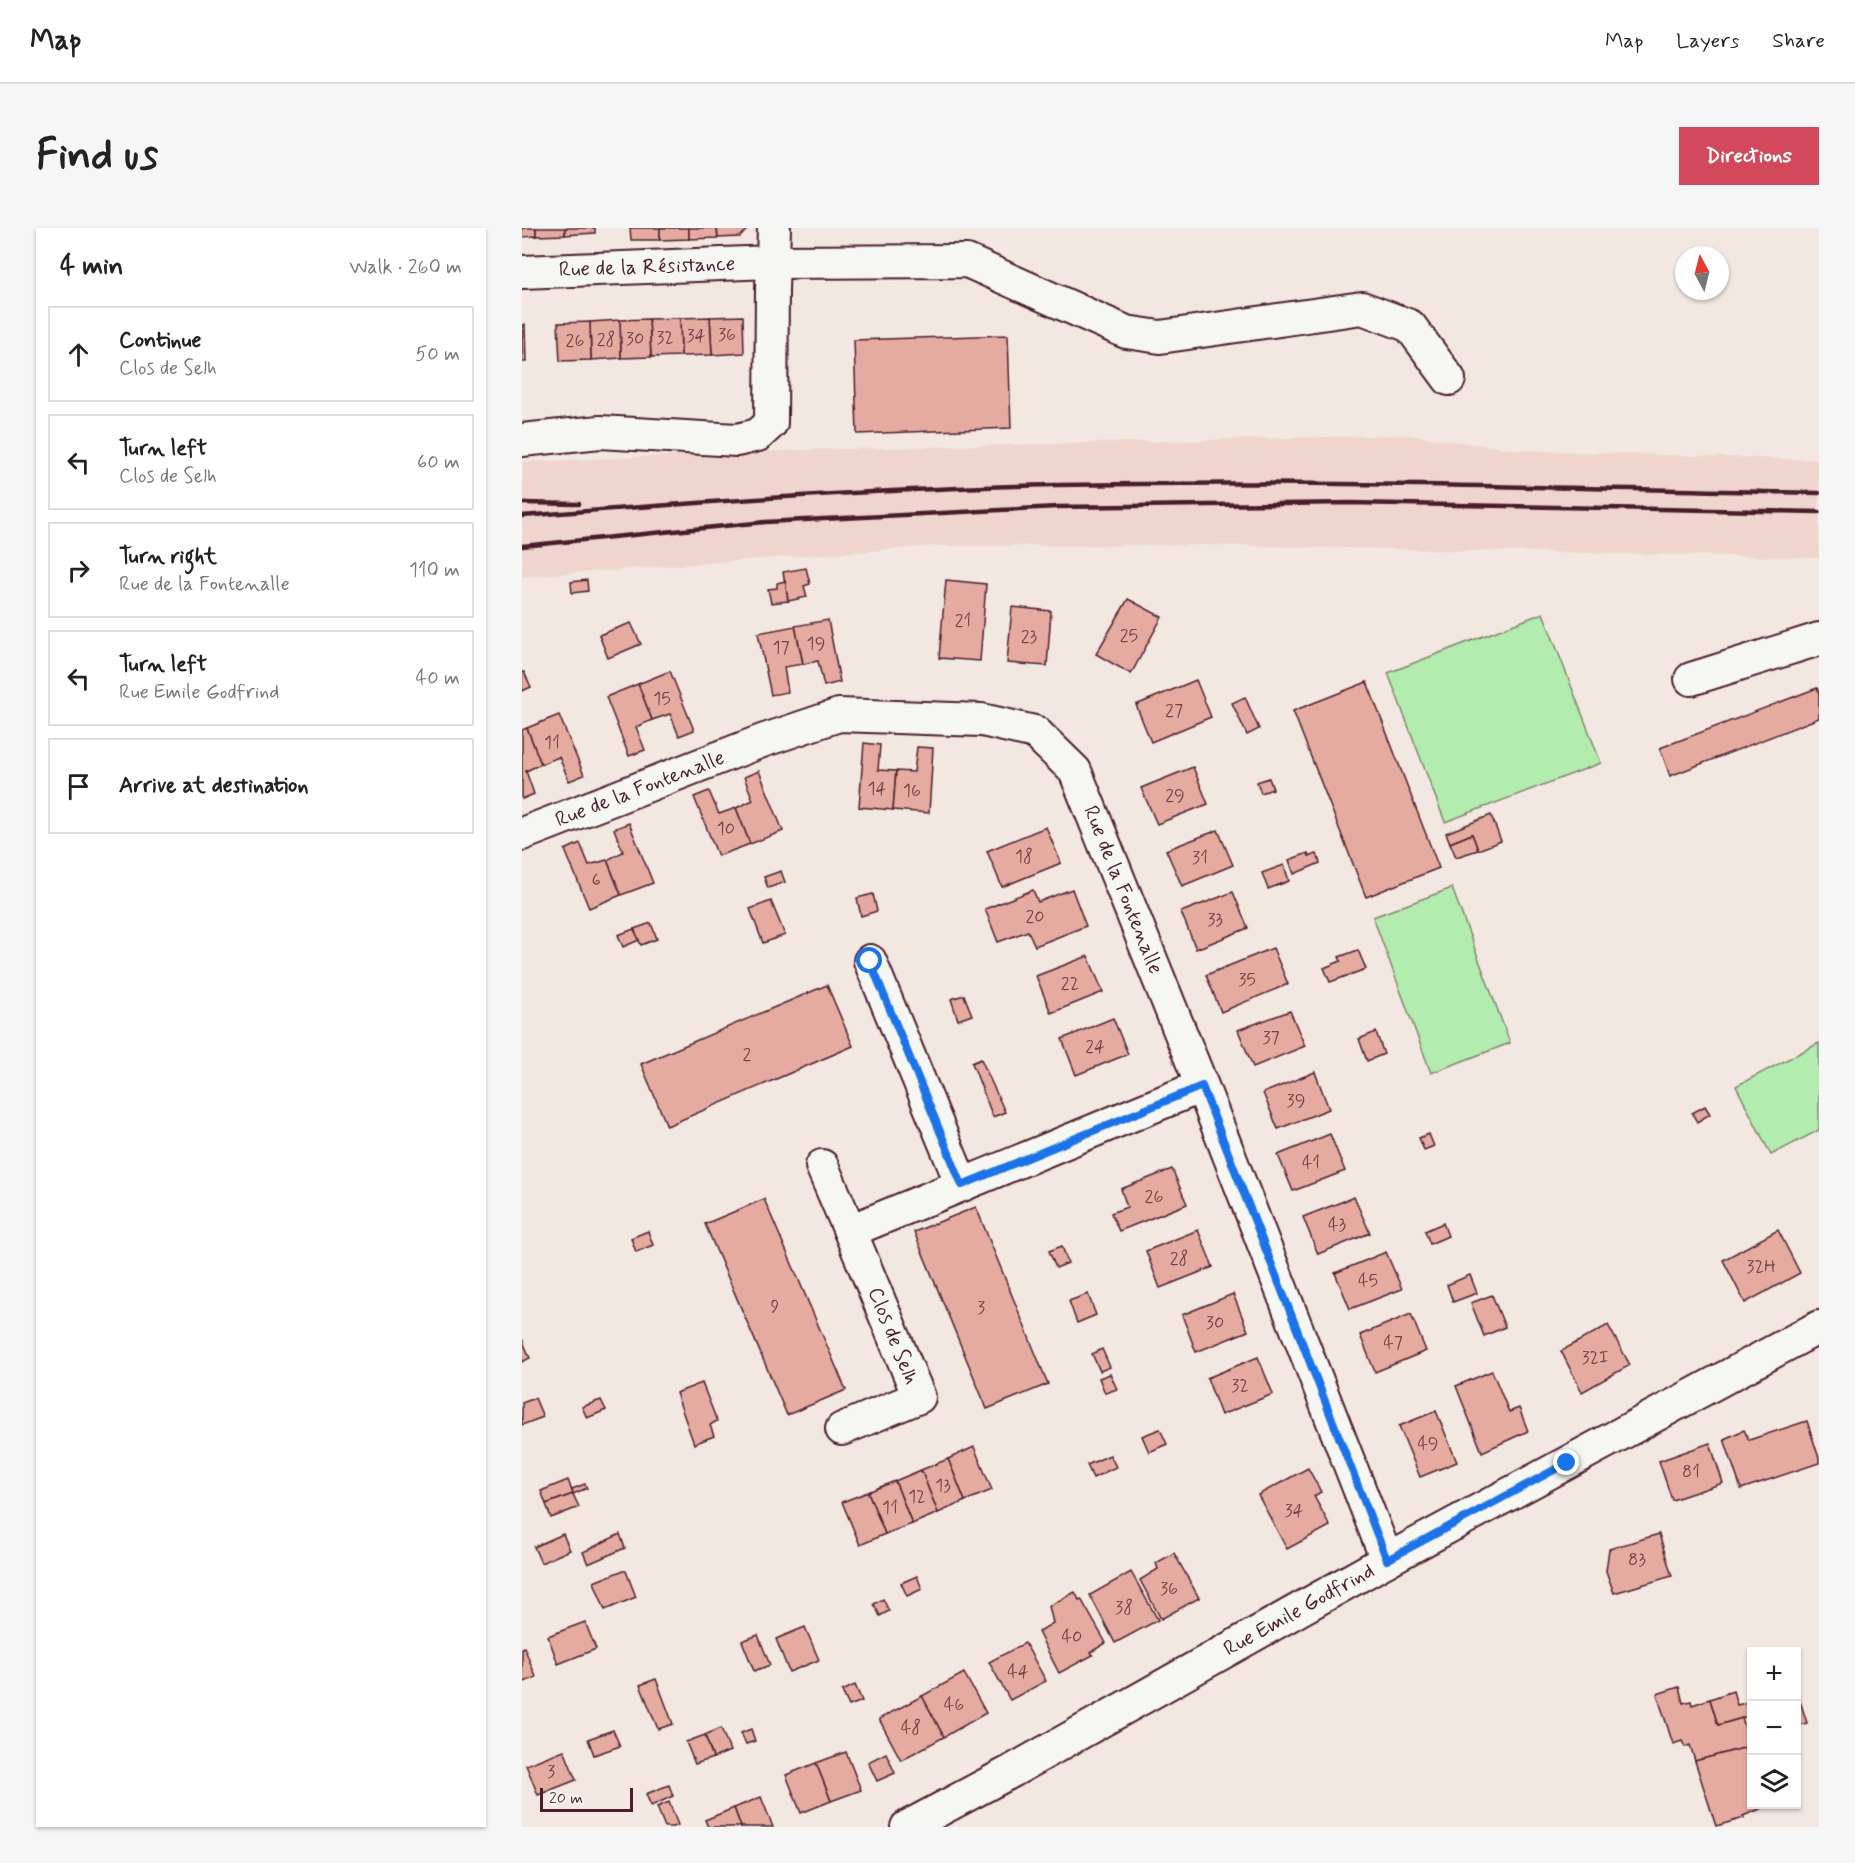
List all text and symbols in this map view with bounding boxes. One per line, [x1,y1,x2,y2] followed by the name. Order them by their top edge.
[30,23,81,60] text: Map
[1605,27,1643,55] text: Map
[1676,27,1739,55] text: Layers
[1772,27,1825,55] text: Share
[1679,127,1819,185] button: Directions
[36,129,158,184] text: Find us
[1675,246,1729,300] north arrow
[60,250,123,284] text: 4 min
[558,250,736,284] street label: Rue de la Résistance
[349,254,462,281] text: Walk · 260 m
[718,323,736,347] house number: 36
[686,324,706,348] house number: 34
[656,326,674,350] house number: 32
[119,327,201,355] text: Continue
[626,327,644,351] house number: 30
[597,328,615,352] house number: 28
[566,329,584,353] house number: 26
[62,338,95,371] icon: ahead
[415,341,460,368] text: 50 m
[119,355,217,382] text: Clos de Selh
[119,435,207,463] text: Turn left
[62,446,95,479] icon: left
[417,449,460,476] text: 60 m
[119,463,217,490] text: Clos de Selh
[119,543,217,571] text: Turn right
[62,554,95,587] icon: right
[409,557,460,584] text: 110 m
[119,571,290,598] text: Rue de la Fontenalle
[955,609,971,633] house number: 21
[1120,624,1138,648] house number: 25
[1021,625,1038,649] house number: 23
[807,632,825,656] house number: 19
[772,636,790,660] house number: 17
[119,651,207,679] text: Turn left
[62,662,95,695] icon: left
[416,665,460,692] text: 40 m
[119,679,279,706] text: Rue Emile Godfrind
[653,687,671,711] house number: 15
[1165,699,1183,723] house number: 27
[544,731,560,755] house number: 11
[551,744,729,834] street label: Rue de la Fontenalle
[62,770,95,803] icon: arrive
[119,772,309,800] text: Arrive at destination
[868,777,887,801] house number: 14
[903,779,921,803] house number: 16
[1165,784,1185,808] house number: 29
[1076,802,1170,978] street label: Rue de la Fontenalle
[717,817,735,841] house number: 10
[1015,845,1033,869] house number: 18
[1192,846,1208,870] house number: 31
[591,868,601,892] house number: 6
[1025,905,1045,929] house number: 20
[1207,908,1223,932] house number: 33
[856,947,882,973] route start
[1238,968,1256,992] house number: 35
[1061,972,1079,996] house number: 22
[1262,1026,1280,1050] house number: 37
[1085,1035,1105,1059] house number: 24
[743,1043,752,1067] house number: 2
[1287,1089,1305,1113] house number: 39
[1302,1151,1320,1175] house number: 41
[1145,1185,1163,1209] house number: 26
[1328,1213,1346,1237] house number: 43
[1170,1247,1188,1271] house number: 28
[1746,1255,1776,1279] house number: 32H
[1358,1269,1378,1293] house number: 45
[861,1283,925,1389] street label: Clos de Selh
[771,1295,780,1319] house number: 9
[977,1296,985,1320] house number: 3
[1206,1311,1224,1335] house number: 30
[1383,1331,1403,1355] house number: 47
[1581,1346,1609,1370] house number: 32I
[1231,1374,1249,1398] house number: 32
[1417,1432,1439,1456] house number: 49
[1553,1449,1579,1475] route end
[1682,1460,1700,1484] house number: 81
[935,1474,951,1498] house number: 13
[908,1485,926,1509] house number: 12
[882,1496,898,1520] house number: 11
[1284,1499,1304,1523] house number: 34
[1628,1548,1646,1572] house number: 83
[1219,1557,1379,1663] street label: Rue Emile Godfrind
[1160,1577,1178,1601] house number: 36
[1115,1596,1133,1620] house number: 38
[1062,1625,1082,1649] house number: 40
[1747,1647,1801,1809] map controls
[1747,1647,1801,1701] button: +
[1007,1660,1029,1684] house number: 44
[944,1693,964,1717] house number: 46
[1747,1701,1801,1755] button: −
[901,1716,921,1740] house number: 48
[1747,1755,1801,1809] button: layers
[547,1760,555,1784] house number: 3
[540,1785,633,1812] scale bar
[549,1788,583,1809] text: 20 m

